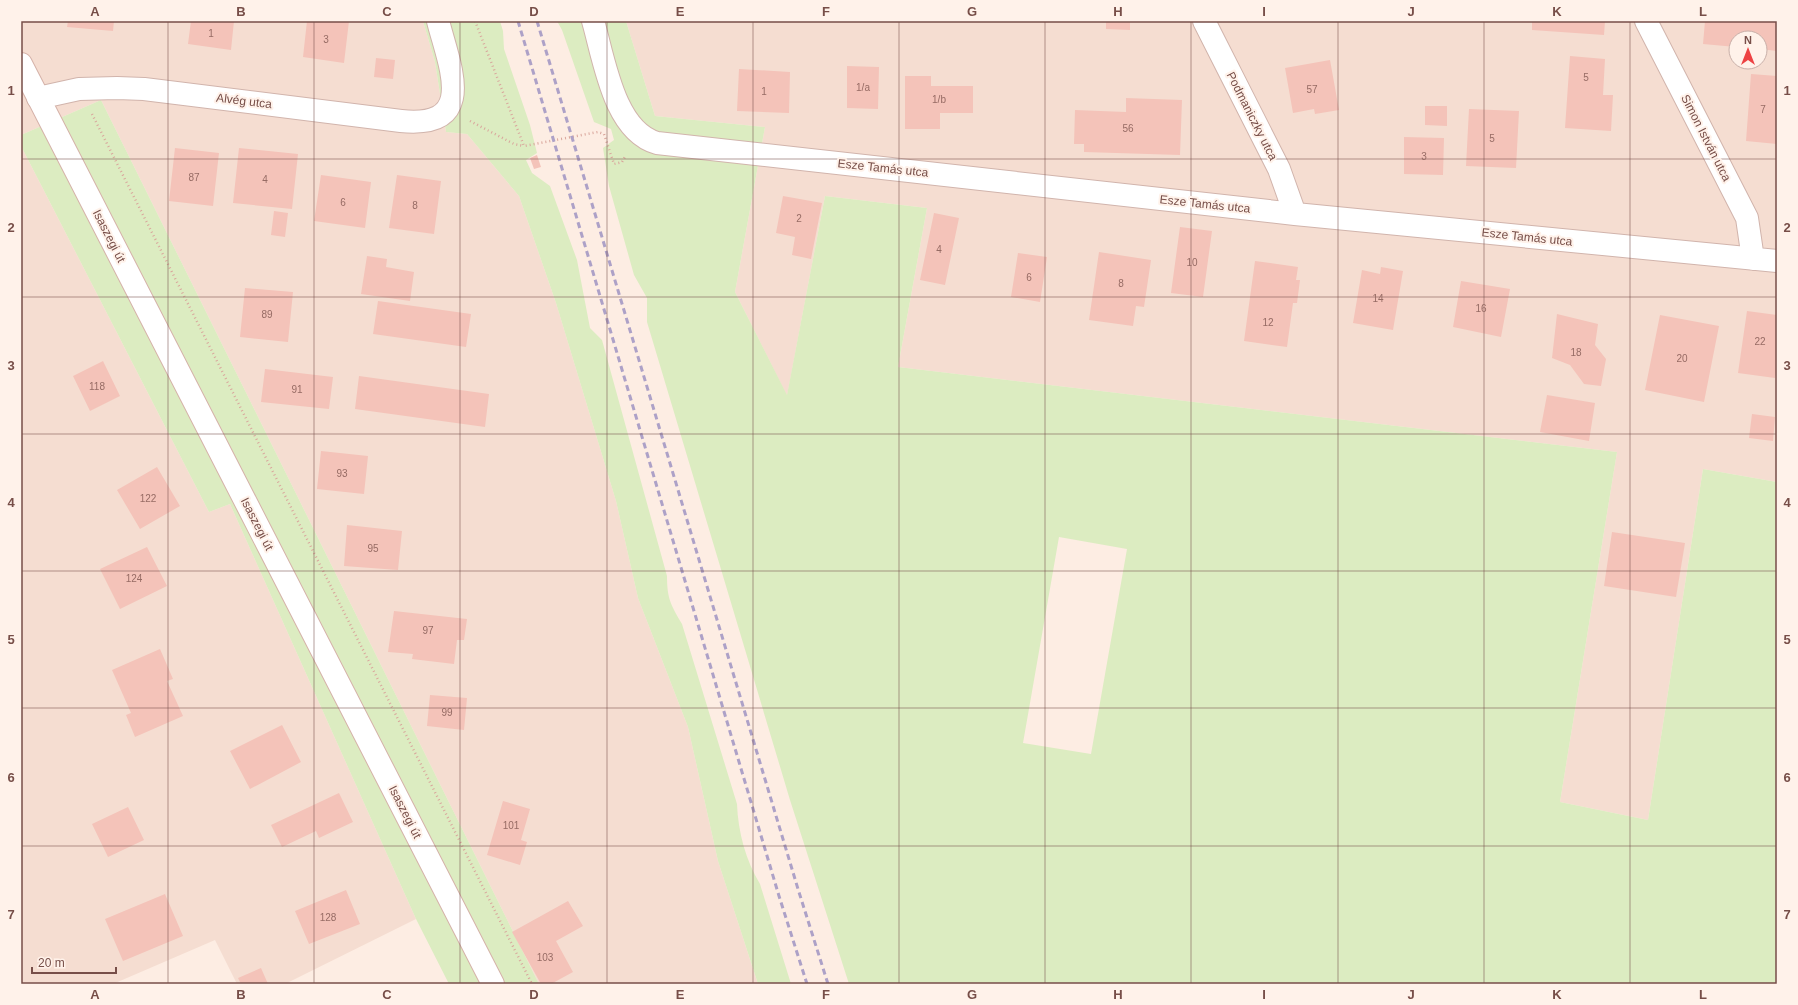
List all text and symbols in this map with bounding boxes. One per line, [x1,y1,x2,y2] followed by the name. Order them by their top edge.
[90,4,100,19] text: A
[236,4,246,19] text: B
[382,4,392,19] text: C
[529,4,539,19] text: D
[676,4,685,19] text: E
[822,4,830,19] text: F
[967,4,977,19] text: G
[1113,4,1123,19] text: H
[1262,4,1266,19] text: I
[1407,4,1415,19] text: J
[1552,4,1562,19] text: K
[1699,4,1707,19] text: L
[208,28,214,39] house number: 1
[1728,30,1768,70] north arrow
[323,34,329,45] house number: 3
[1744,34,1752,46] text: N
[1224,69,1280,163] street label: Podmaniczky utca
[1583,72,1589,83] house number: 5
[856,82,870,93] house number: 1/a
[7,83,15,98] text: 1
[1783,83,1791,98] text: 1
[1306,84,1318,95] house number: 57
[761,86,767,97] house number: 1
[215,91,273,111] street label: Alvég utca
[1678,92,1734,184] street label: Simon István utca
[932,94,946,105] house number: 1/b
[1760,104,1766,115] house number: 7
[1122,123,1134,134] house number: 56
[1489,133,1495,144] house number: 5
[1421,151,1427,162] house number: 3
[837,156,929,180] street label: Esze Tamás utca
[188,172,200,183] house number: 87
[262,174,268,185] house number: 4
[1159,192,1251,216] street label: Esze Tamás utca
[340,197,346,208] house number: 6
[412,200,418,211] house number: 8
[90,207,129,265] street label: Isaszegi út
[796,213,802,224] house number: 2
[7,220,15,235] text: 2
[1783,220,1791,235] text: 2
[1481,225,1573,249] street label: Esze Tamás utca
[936,244,942,255] house number: 4
[1186,257,1198,268] house number: 10
[1026,272,1032,283] house number: 6
[1118,278,1124,289] house number: 8
[1372,293,1384,304] house number: 14
[1475,303,1487,314] house number: 16
[261,309,273,320] house number: 89
[1262,317,1274,328] house number: 12
[1754,336,1766,347] house number: 22
[1570,347,1582,358] house number: 18
[1676,353,1688,364] house number: 20
[7,358,15,373] text: 3
[1783,358,1791,373] text: 3
[89,381,105,392] house number: 118
[291,384,303,395] house number: 91
[336,468,348,479] house number: 93
[140,493,157,504] house number: 122
[7,495,15,510] text: 4
[238,495,277,553] street label: Isaszegi út
[1783,495,1791,510] text: 4
[367,543,379,554] house number: 95
[126,573,143,584] house number: 124
[422,625,434,636] house number: 97
[7,632,15,647] text: 5
[1783,632,1791,647] text: 5
[441,707,453,718] house number: 99
[7,770,15,785] text: 6
[1783,770,1791,785] text: 6
[386,783,425,841] street label: Isaszegi út
[503,820,520,831] house number: 101
[7,907,15,922] text: 7
[1783,907,1791,922] text: 7
[320,912,337,923] house number: 128
[32,949,116,975] scale bar
[537,952,554,963] house number: 103
[38,956,65,970] text: 20 m
[90,987,100,1002] text: A
[236,987,246,1002] text: B
[382,987,392,1002] text: C
[529,987,539,1002] text: D
[676,987,685,1002] text: E
[822,987,830,1002] text: F
[967,987,977,1002] text: G
[1113,987,1123,1002] text: H
[1262,987,1266,1002] text: I
[1407,987,1415,1002] text: J
[1552,987,1562,1002] text: K
[1699,987,1707,1002] text: L

